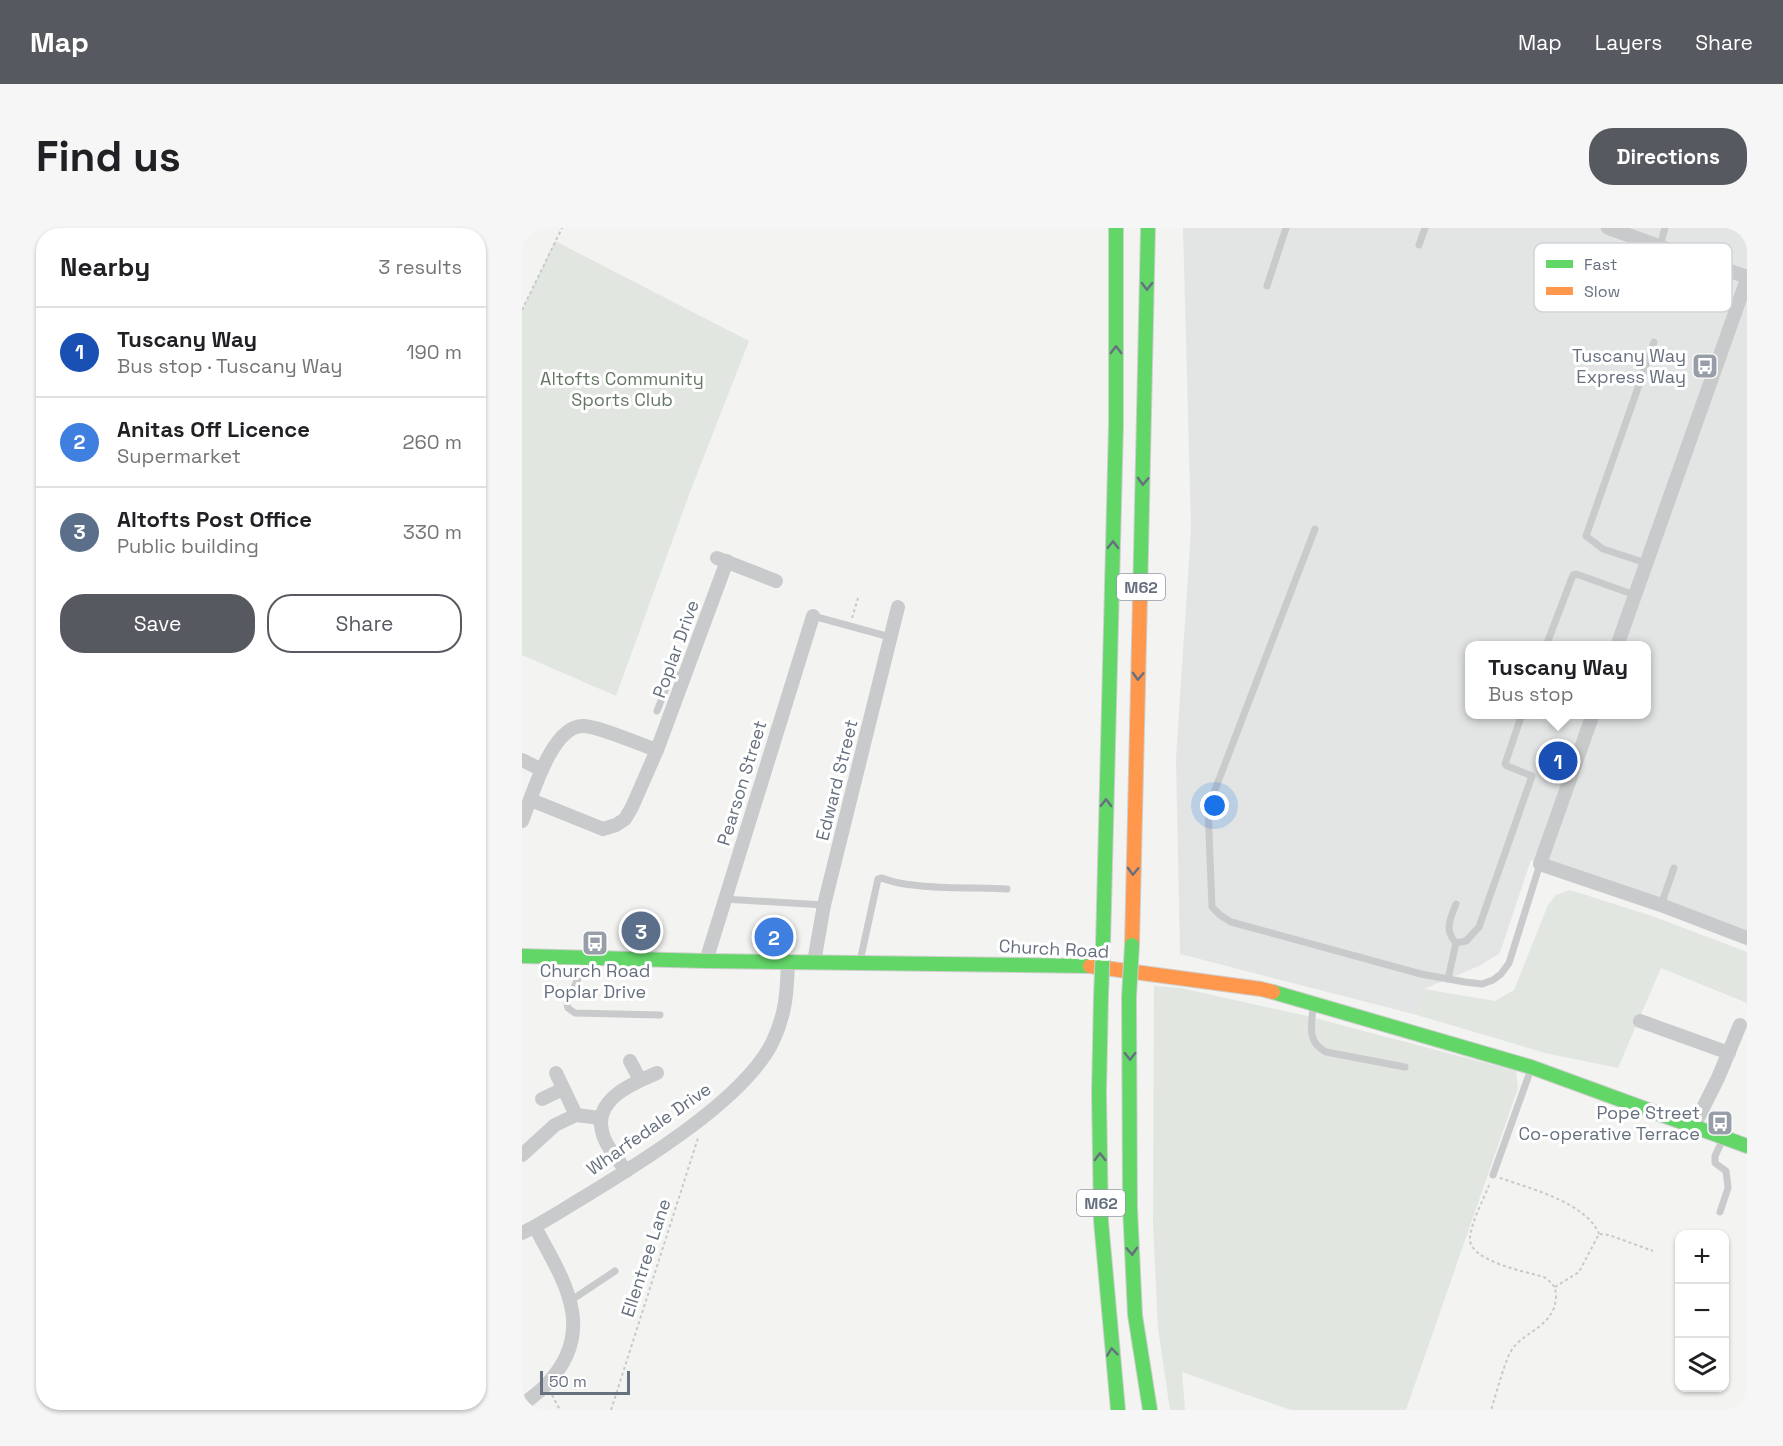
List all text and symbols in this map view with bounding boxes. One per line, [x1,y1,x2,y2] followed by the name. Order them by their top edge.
[30,24,89,60] text: Map
[1518,29,1562,56] text: Map
[1595,29,1662,56] text: Layers
[1695,29,1753,56] text: Share
[1589,128,1747,185] button: Directions
[36,130,181,183] text: Find us
[1534,243,1732,312] legend
[60,250,150,284] text: Nearby
[378,254,462,280] text: 3 results
[1584,254,1617,275] text: Fast
[1584,281,1620,302] text: Slow
[1141,282,1154,291] one-way arrow
[117,325,257,353] text: Tuscany Way
[75,339,84,365] text: 1
[406,339,462,365] text: 190 m
[1572,344,1686,388] place label: Tuscany Way Express Way
[1110,345,1122,354] one-way arrow
[1690,351,1720,381] bus stop icon: Tuscany Way Express Way
[117,353,343,379] text: Bus stop · Tuscany Way
[540,367,704,411] park label: Altofts Community Sports Club
[117,415,310,443] text: Anitas Off Licence
[74,429,85,455] text: 2
[403,429,462,455] text: 260 m
[117,443,241,469] text: Supermarket
[1137,477,1150,486] one-way arrow
[117,505,312,533] text: Altofts Post Office
[73,519,86,545] text: 3
[403,519,462,545] text: 330 m
[117,533,259,559] text: Public building
[1107,540,1119,549] one-way arrow
[1117,574,1165,600] road number: M62
[60,594,255,653] button: Save
[267,594,462,653] button: Share
[647,597,704,701] street label: Poplar Drive
[1465,641,1651,719] popup
[1488,653,1628,681] text: Tuscany Way
[1132,672,1145,681] one-way arrow
[1488,681,1574,707] text: Bus stop
[810,717,863,843] street label: Edward Street
[712,718,771,848] street label: Pearson Street
[1538,738,1578,784] pin: 1
[1200,791,1229,820] your location
[1100,798,1113,807] one-way arrow
[1127,867,1139,876] one-way arrow
[622,908,660,954] pin: 3
[754,914,794,960] pin: 2
[580,928,610,958] bus stop icon: Church Road Poplar Drive
[998,934,1110,963] street label: Church Road
[540,959,650,1003] place label: Church Road Poplar Drive
[1123,1051,1136,1060] one-way arrow
[582,1077,715,1180] street label: Wharfedale Drive
[1518,1101,1700,1145] place label: Pope Street Co-operative Terrace
[1705,1108,1735,1138] bus stop icon: Pope Street Co-operative Terrace
[1094,1153,1106,1162] one-way arrow
[1077,1190,1125,1216] road number: M62
[616,1196,675,1320] street label: Ellentree Lane
[1675,1230,1729,1392] map controls
[1675,1230,1729,1284] button: +
[1126,1246,1139,1255] one-way arrow
[1675,1284,1729,1338] button: −
[1675,1338,1729,1392] button: layers
[1106,1347,1119,1356] one-way arrow
[540,1368,630,1396] scale bar
[549,1371,587,1392] text: 50 m

